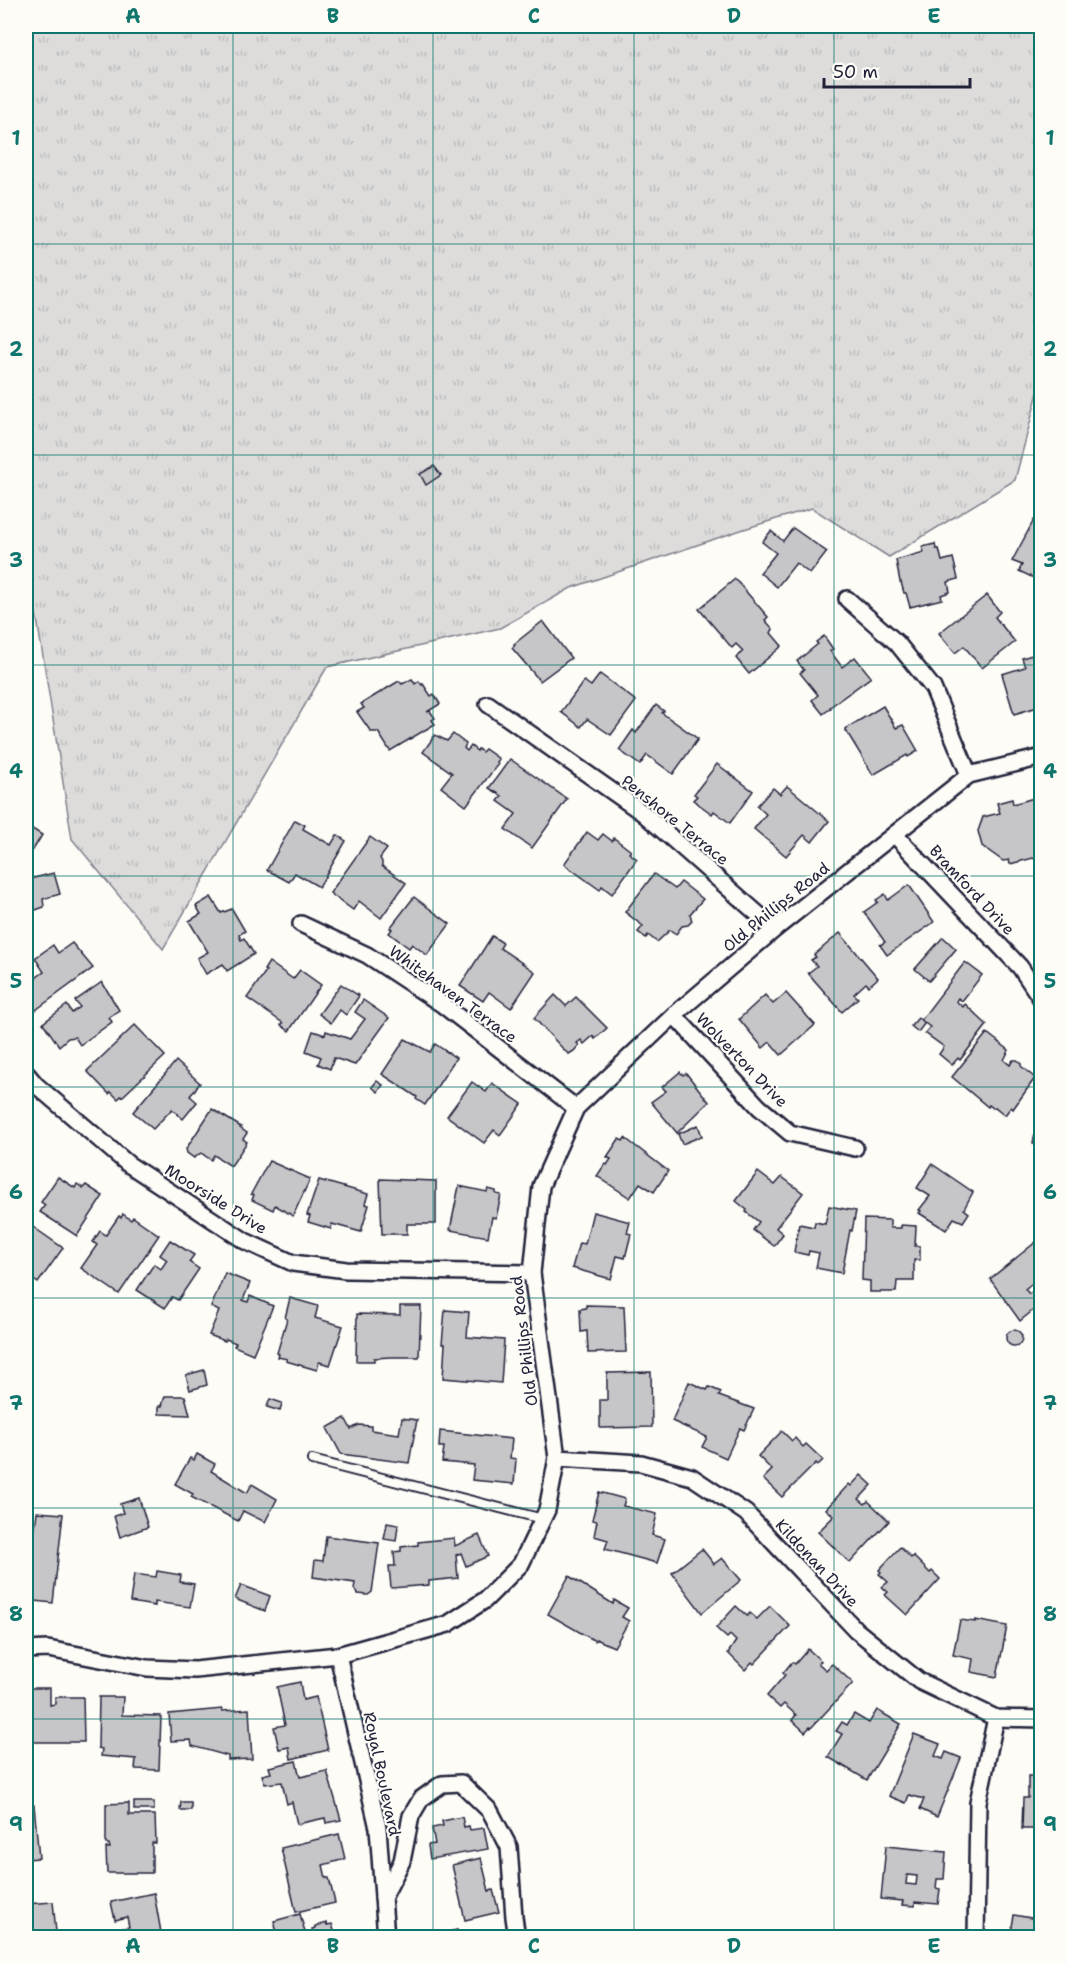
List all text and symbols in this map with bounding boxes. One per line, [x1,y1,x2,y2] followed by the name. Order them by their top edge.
[125,3,141,29] text: A
[327,3,339,29] text: B
[528,3,540,29] text: C
[727,3,741,29] text: D
[927,3,941,29] text: E
[824,51,970,89] scale bar
[833,60,878,84] text: 50 m
[11,125,21,151] text: 1
[1045,125,1055,151] text: 1
[9,336,23,362] text: 2
[1043,336,1057,362] text: 2
[9,547,23,573] text: 3
[1043,547,1057,573] text: 3
[9,758,23,784] text: 4
[1043,758,1057,784] text: 4
[617,770,733,870] street label: Penshore Terrace
[925,840,1019,940] street label: Bramford Drive
[718,857,834,957] street label: Old Phillips Road
[385,940,521,1048] street label: Whitehaven Terrace
[10,968,22,994] text: 5
[1044,968,1056,994] text: 5
[691,1008,793,1112] street label: Wolverton Drive
[161,1159,271,1239] street label: Moorside Drive
[9,1179,23,1205] text: 6
[1043,1179,1057,1205] text: 6
[506,1274,542,1408] street label: Old Phillips Road
[9,1390,23,1416] text: 7
[1043,1390,1057,1416] text: 7
[771,1515,863,1611] street label: Kildonan Drive
[9,1601,23,1627] text: 8
[1043,1601,1057,1627] text: 8
[359,1710,405,1838] street label: Royal Boulevard
[9,1811,23,1837] text: 9
[1043,1811,1057,1837] text: 9
[125,1933,141,1959] text: A
[327,1933,339,1959] text: B
[528,1933,540,1959] text: C
[727,1933,741,1959] text: D
[927,1933,941,1959] text: E

